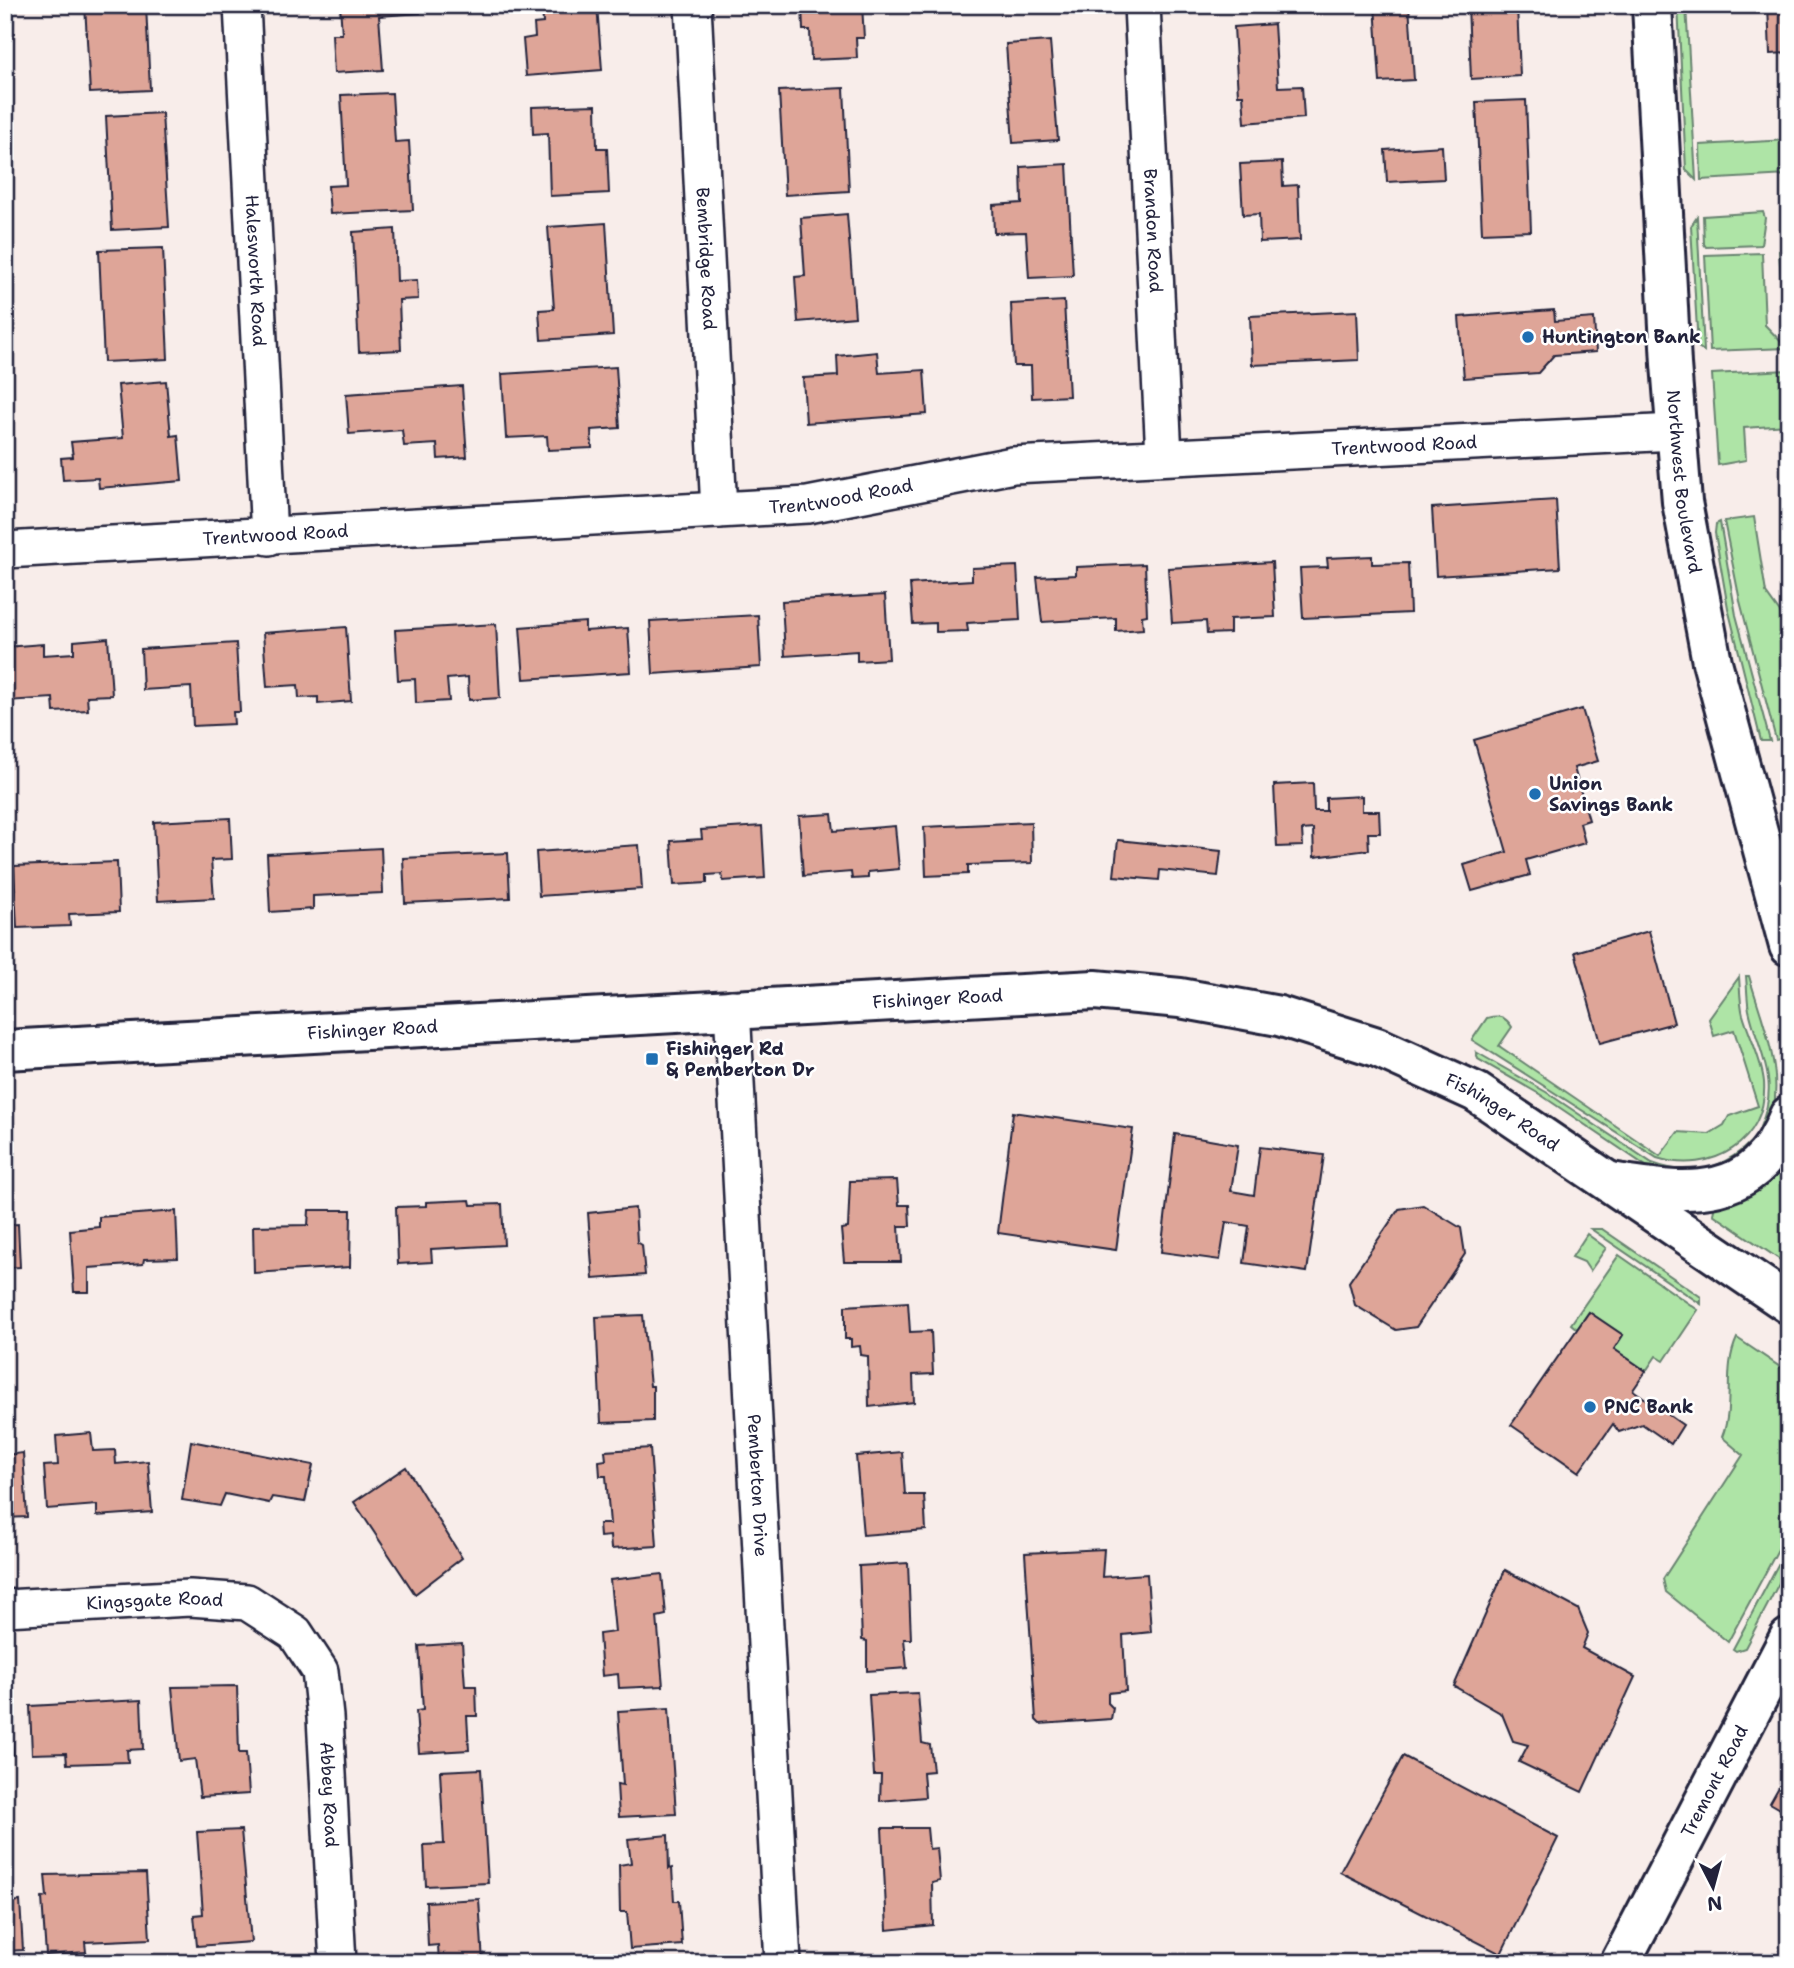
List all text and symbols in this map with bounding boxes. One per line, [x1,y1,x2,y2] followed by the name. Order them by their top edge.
[1138,168,1168,294] street label: Brandon Road
[690,187,722,331] street label: Bembridge Road
[240,194,271,347] street label: Halesworth Road
[1542,325,1701,349] place label: Huntington Bank
[1520,329,1536,345] marker: Huntington Bank
[1661,389,1707,576] street label: Northwest Boulevard
[1331,430,1478,461] street label: Trentwood Road
[768,473,915,519] street label: Trentwood Road
[202,519,349,551] street label: Trentwood Road
[1549,772,1673,817] place label: Union Savings Bank
[1527,786,1543,802] marker: Union Savings Bank
[872,983,1004,1014] street label: Fishinger Road
[307,1014,438,1045] street label: Fishinger Road
[666,1037,815,1082] place label: Fishinger Rd & Pemberton Dr
[644,1051,660,1067] marker: Fishinger Rd & Pemberton Dr
[1441,1068,1564,1157] street label: Fishinger Road
[1604,1395,1693,1419] place label: PNC Bank
[1582,1399,1598,1415] marker: PNC Bank
[742,1413,773,1557] street label: Pemberton Drive
[85,1586,224,1616] street label: Kingsgate Road
[1675,1721,1754,1841] street label: Tremont Road
[314,1741,344,1848] street label: Abbey Road
[1678,1853,1748,1923] north arrow
[1706,1890,1724,1917] text: N

